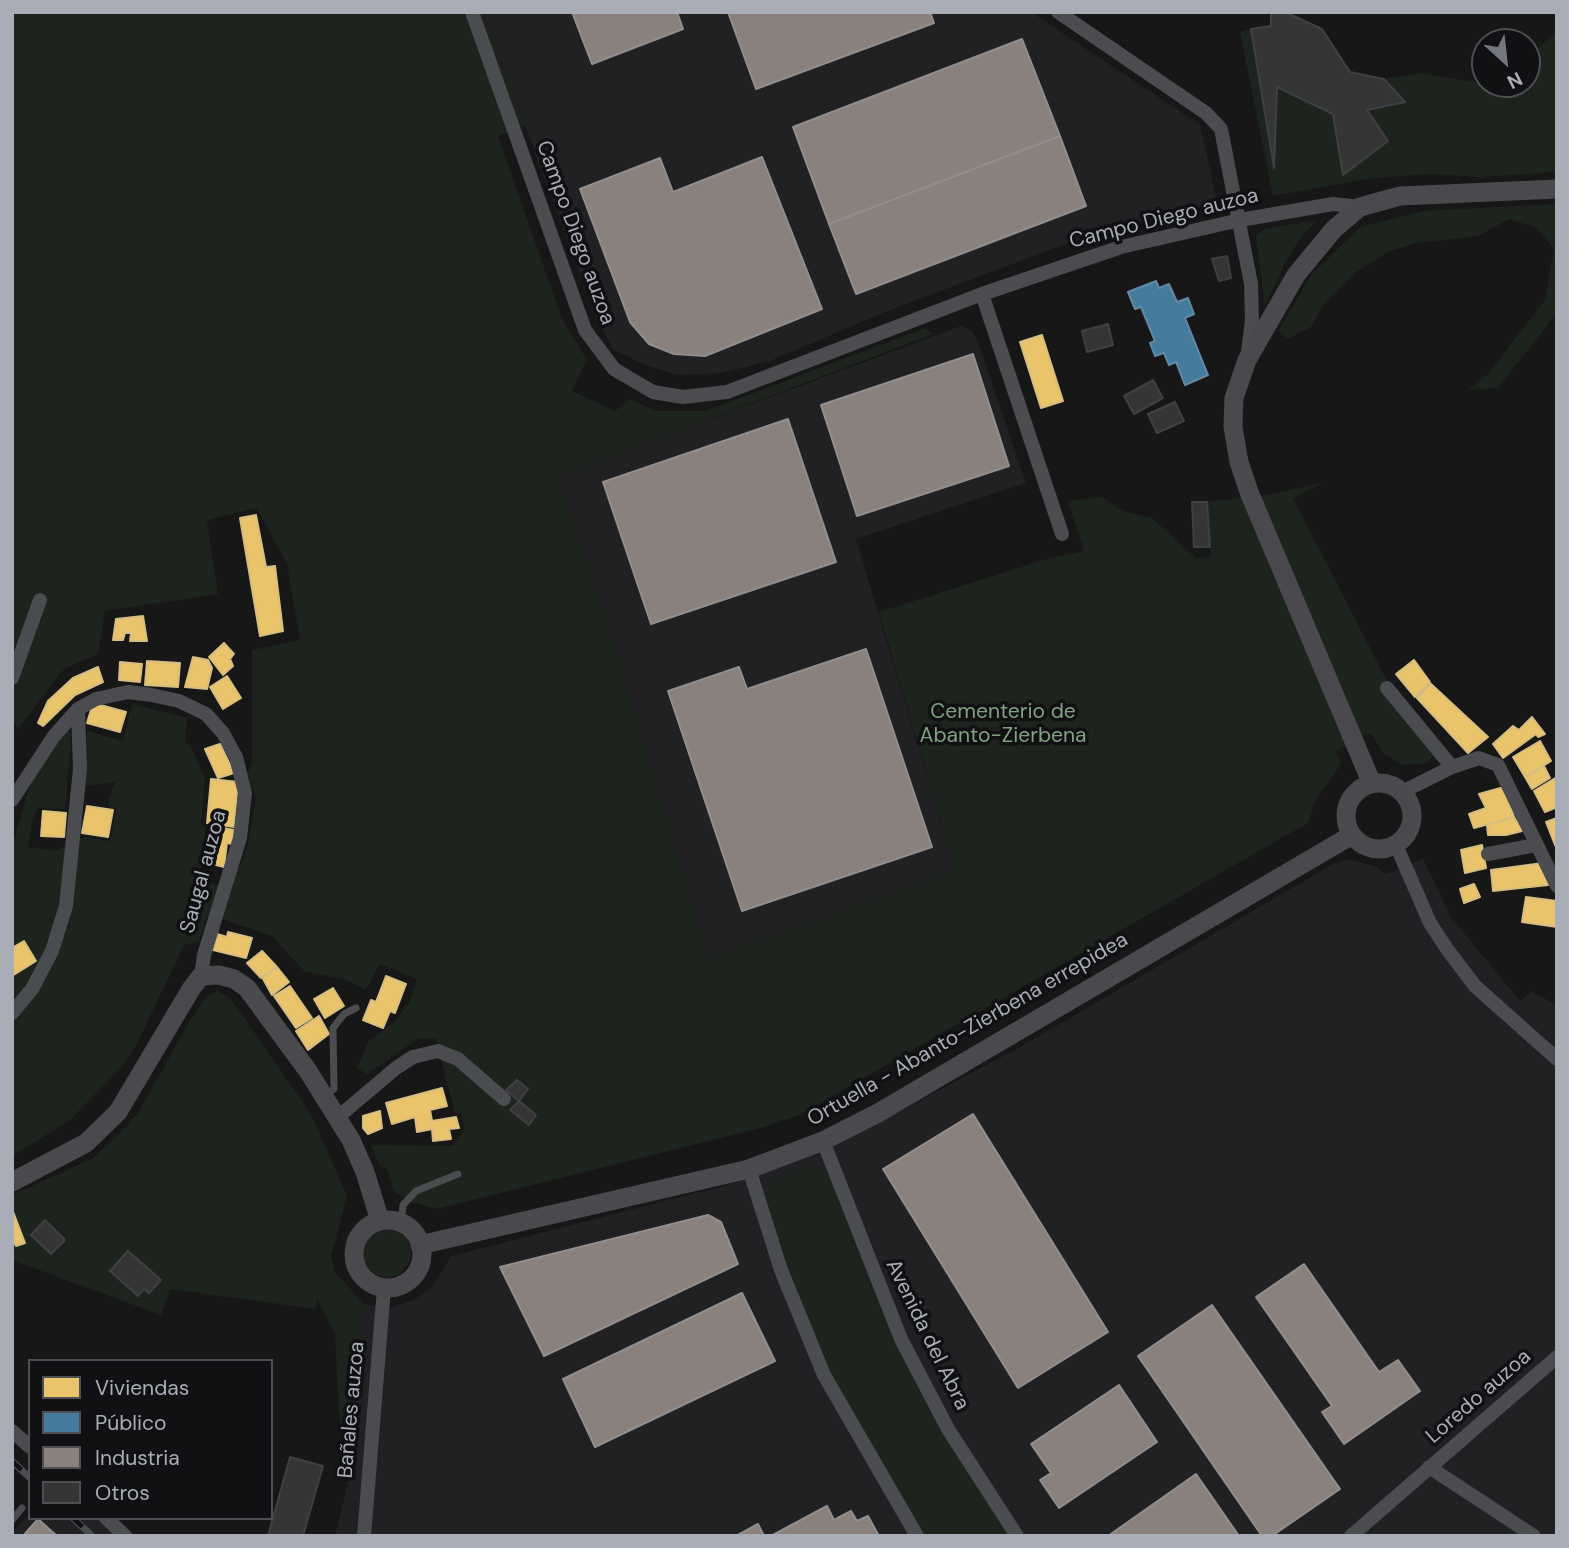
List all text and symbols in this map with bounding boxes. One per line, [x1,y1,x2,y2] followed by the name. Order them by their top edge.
[1471,28,1541,98] north arrow
[1503,66,1527,95] text: N
[530,138,620,328] street label: Campo Diego auzoa
[1067,183,1261,255] street label: Campo Diego auzoa
[920,699,1086,749] park label: Cementerio de Abanto-Zierbena
[176,808,232,936] street label: Saugal auzoa
[803,928,1133,1132] street label: Ortuella - Abanto-Zierbena errepidea
[880,1256,974,1414] street label: Avenida del Abra
[333,1341,371,1479] street label: Bañales auzoa
[1421,1345,1537,1449] street label: Loredo auzoa
[28,1359,273,1520] legend
[95,1374,189,1402] text: Viviendas
[95,1409,167,1437] text: Público
[95,1444,180,1472] text: Industria
[95,1479,150,1507] text: Otros

